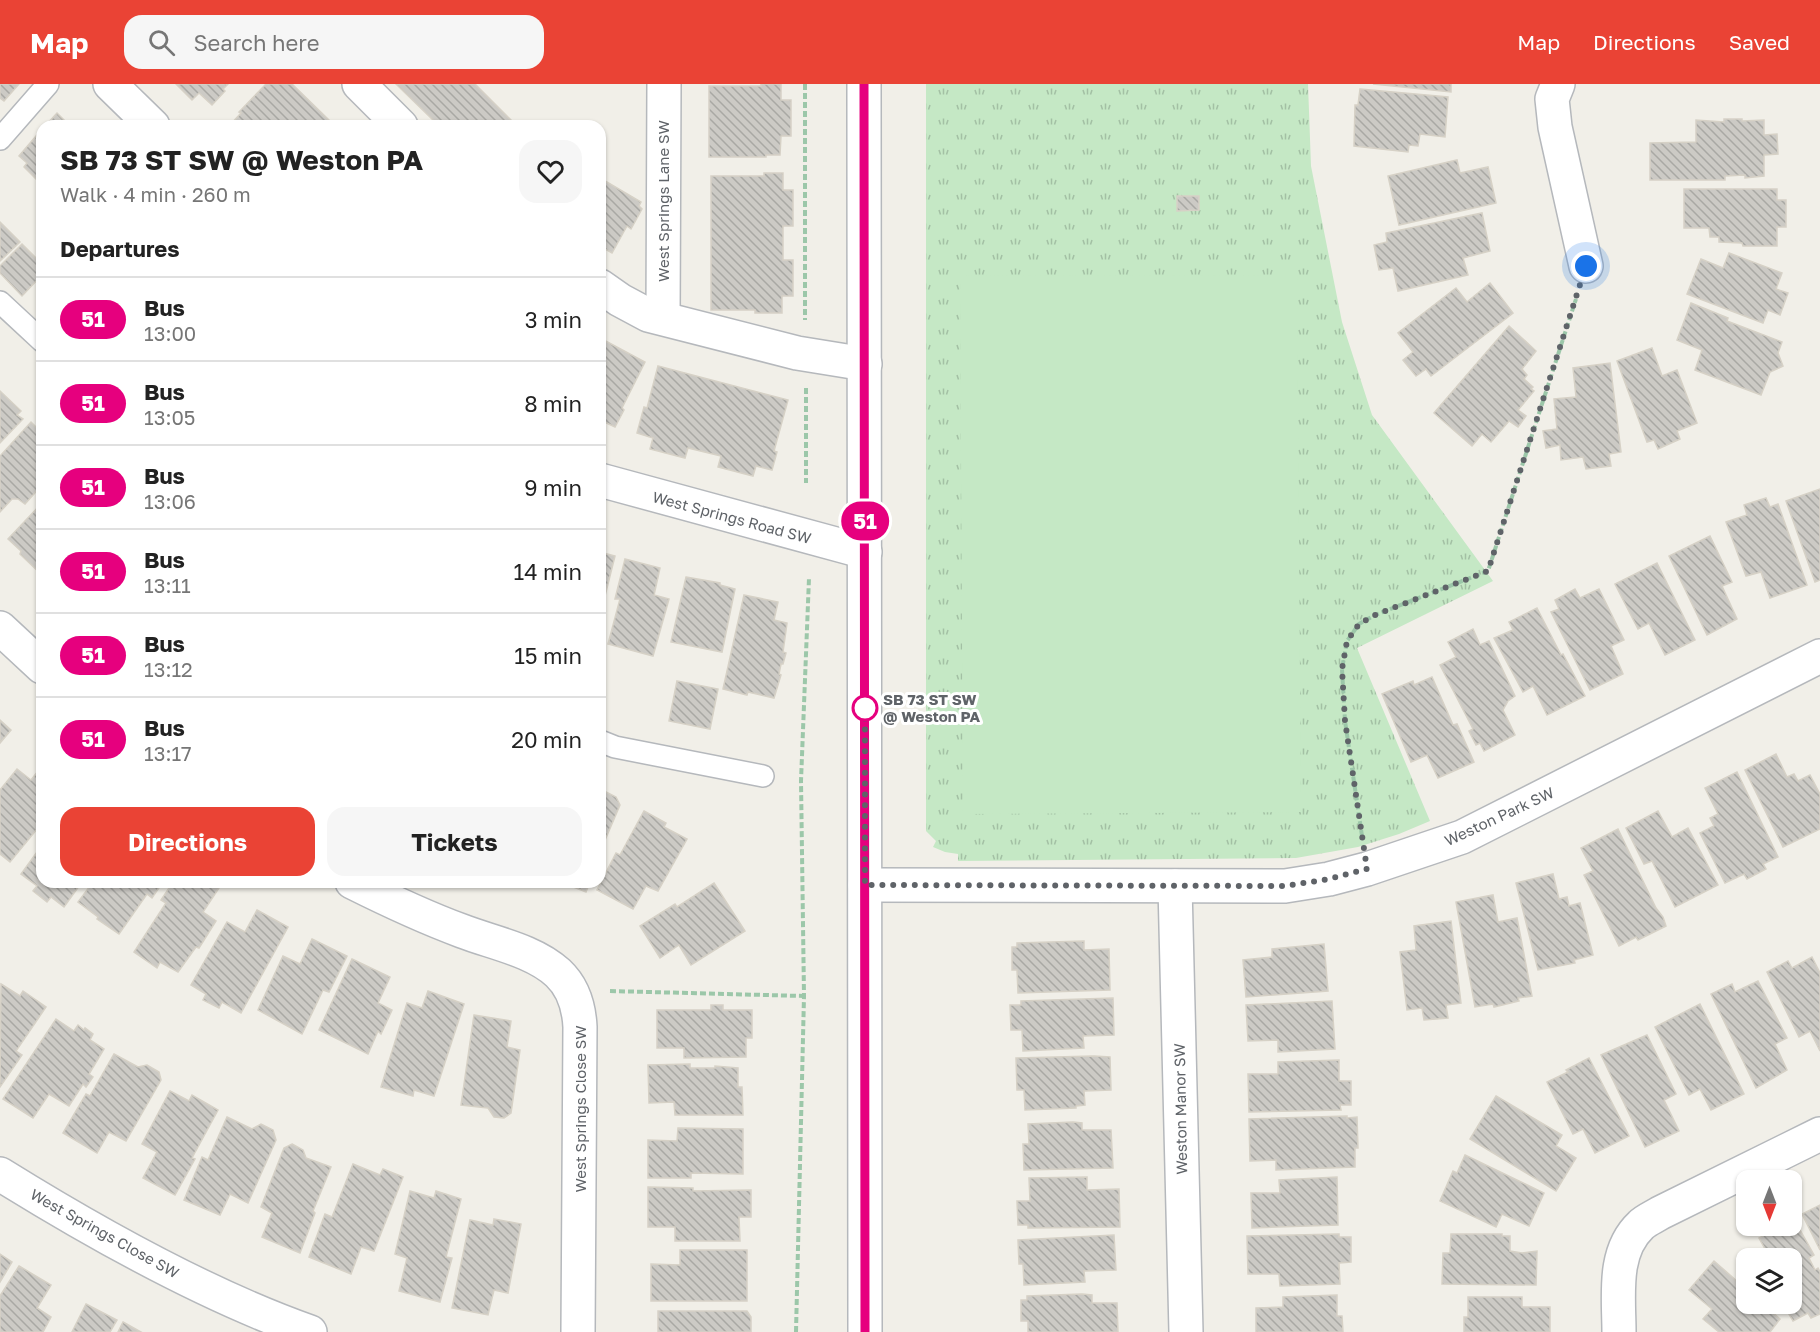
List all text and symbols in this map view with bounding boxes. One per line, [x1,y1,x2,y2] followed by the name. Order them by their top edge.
[124,15,544,69] search box
[30,26,88,59] text: Map
[145,26,178,59] icon: search
[193,29,319,56] text: Search here
[1517,29,1560,55] text: Map
[1593,29,1696,55] text: Directions
[1729,29,1790,55] text: Saved
[654,120,672,282] street label: West Springs Lane SW
[519,140,582,203] button: heart
[60,143,423,176] text: SB 73 ST SW @ Weston PA
[60,182,251,206] text: Walk · 4 min · 260 m
[60,235,179,262] text: Departures
[1571,251,1601,281] your location
[144,294,185,321] text: Bus
[81,306,105,332] text: 51
[525,306,582,333] text: 3 min
[144,321,196,345] text: 13:00
[144,378,185,405] text: Bus
[81,390,105,416] text: 51
[524,390,582,417] text: 8 min
[144,405,195,429] text: 13:05
[144,462,185,489] text: Bus
[81,474,105,500] text: 51
[524,474,582,501] text: 9 min
[651,487,813,547] street label: West Springs Road SW
[144,489,196,513] text: 13:06
[838,502,892,540] line badge: 51
[853,508,877,534] text: 51
[144,546,185,573] text: Bus
[81,558,105,584] text: 51
[514,558,582,585] text: 14 min
[144,573,191,597] text: 13:11
[144,630,185,657] text: Bus
[81,642,105,668] text: 51
[514,642,582,669] text: 15 min
[144,657,193,681] text: 13:12
[883,690,981,725] place label: SB 73 ST SW @ Weston PA
[852,695,878,721] marker: SB 73 ST SW @ Weston PA
[144,714,185,741] text: Bus
[81,726,105,752] text: 51
[511,726,582,753] text: 20 min
[144,741,192,765] text: 13:17
[1441,783,1557,849] street label: Weston Park SW
[60,807,315,876] button: Directions
[327,807,582,876] button: Tickets
[571,1025,589,1193] street label: West Springs Close SW
[1170,1043,1190,1175] street label: Weston Manor SW
[1736,1170,1802,1236] north arrow
[1736,1170,1802,1314] map controls
[28,1185,182,1281] street label: West Springs Close SW
[1736,1248,1802,1314] button: layers

